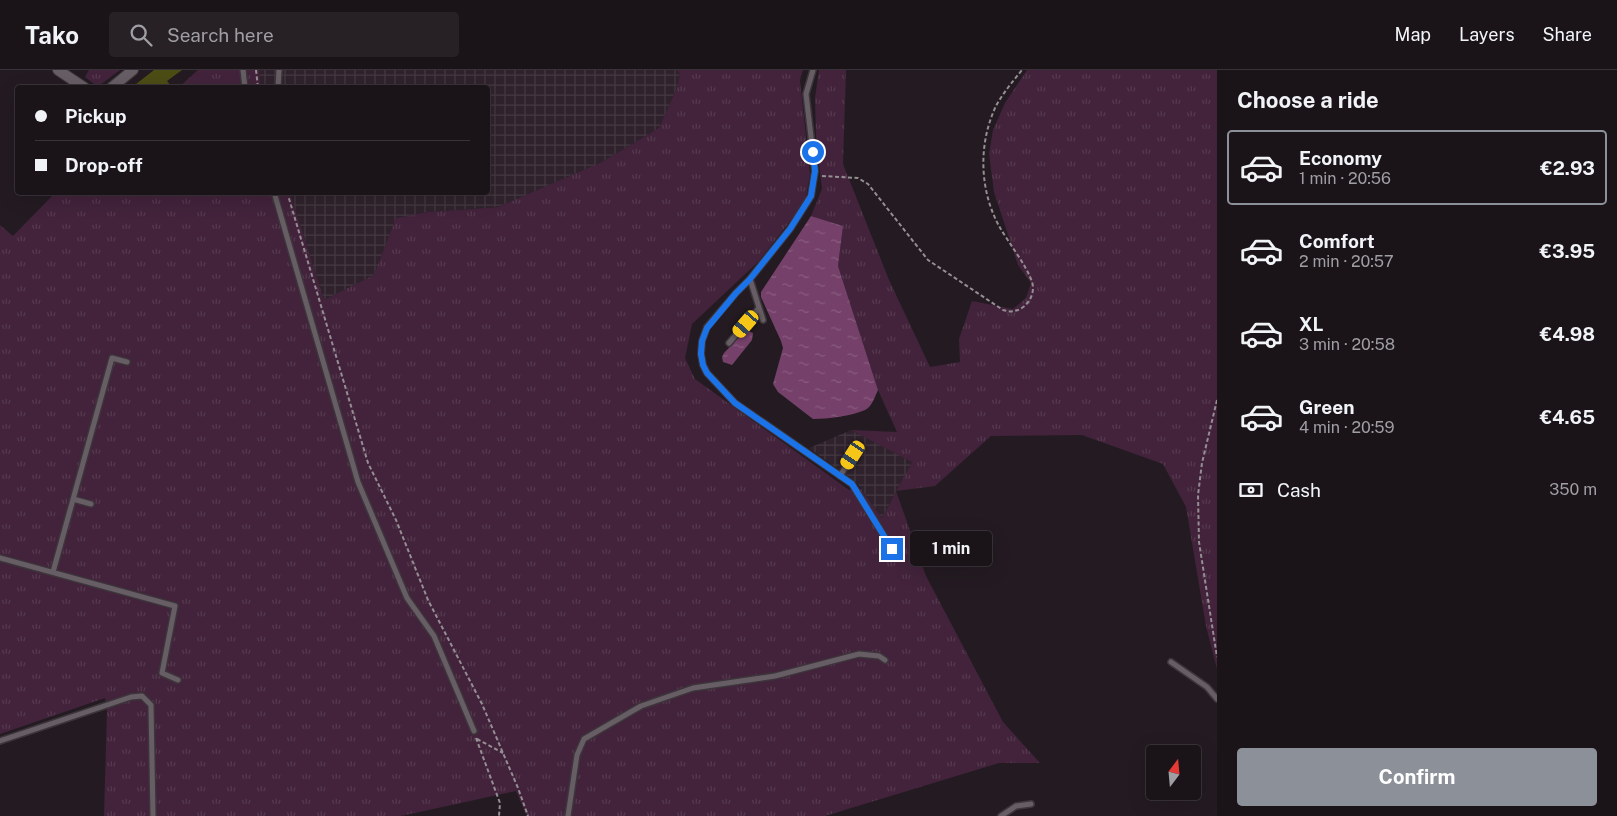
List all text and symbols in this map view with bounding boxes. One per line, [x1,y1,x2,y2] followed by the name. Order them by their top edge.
[109,12,459,57] search box
[25,21,79,49] text: Tako
[127,21,155,49] icon: search
[167,24,274,46] text: Search here
[1395,24,1431,45] text: Map
[1459,24,1515,45] text: Layers
[1543,24,1592,45] text: Share
[1237,87,1379,113] text: Choose a ride
[65,105,127,127] text: Pickup
[802,141,824,163] route start
[1239,145,1284,190] icon: car
[1299,147,1382,169] text: Economy
[65,154,142,176] text: Drop-off
[1540,157,1595,179] text: €2.93
[1299,169,1391,188] text: 1 min · 20:56
[1239,228,1284,273] icon: car
[1299,230,1375,252] text: Comfort
[1540,240,1595,262] text: €3.95
[1299,252,1394,271] text: 2 min · 20:57
[730,308,761,340] car
[1239,311,1284,356] icon: car
[1299,313,1324,335] text: XL
[1540,323,1595,345] text: €4.98
[1299,335,1395,354] text: 3 min · 20:58
[1239,394,1284,439] icon: car
[1299,396,1354,418] text: Green
[1540,406,1595,428] text: €4.65
[1299,418,1395,437] text: 4 min · 20:59
[838,438,867,472] car
[1237,476,1265,504] icon: cash
[1277,479,1321,501] text: Cash
[1549,480,1597,499] text: 350 m
[910,532,992,566] callout: 1 min
[881,538,903,560] route end
[932,539,970,558] text: 1 min
[1146,745,1201,800] north arrow
[1146,745,1201,800] map controls
[1237,748,1597,806] button: Confirm

